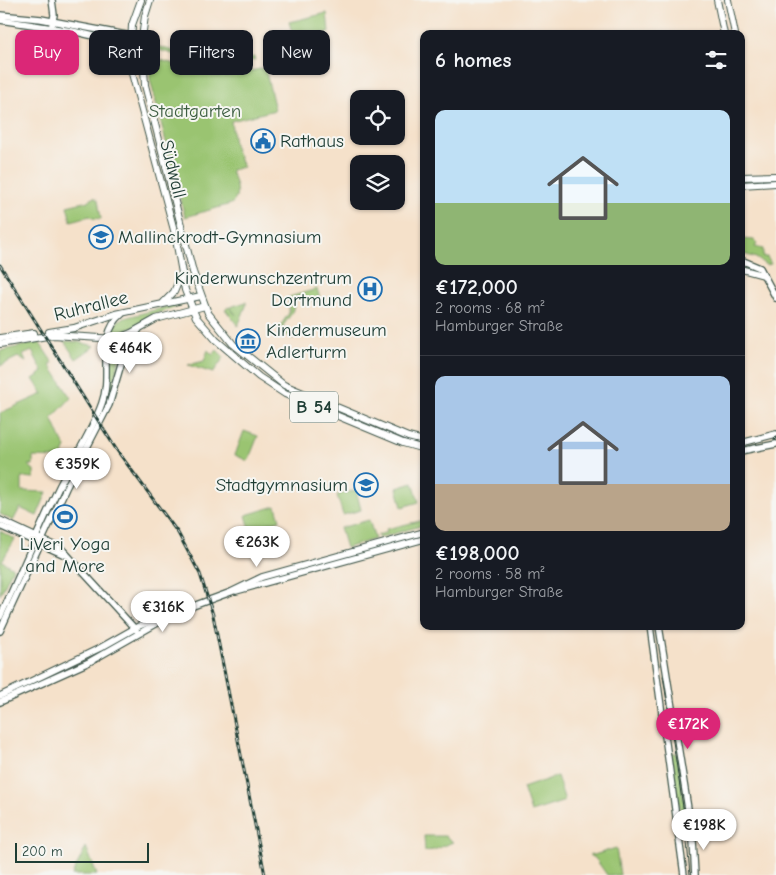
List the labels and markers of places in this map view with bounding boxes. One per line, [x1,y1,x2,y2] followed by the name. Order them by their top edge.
[250,128,276,154] public building icon: Rathaus
[280,130,344,152] place label: Rathaus
[88,224,114,250] school or university icon: Mallinckrodt-Gymnasium
[118,226,321,248] place label: Mallinckrodt-Gymnasium
[174,267,352,311] place label: Kinderwunschzentrum Dortmund
[357,276,383,302] hospital icon: Kinderwunschzentrum Dortmund
[266,319,387,363] place label: Kindermuseum Adlerturm
[235,328,261,354] museum icon: Kindermuseum Adlerturm
[95,332,165,374] pin: €464K
[42,448,112,490] pin: €359K
[353,472,379,498] school or university icon: Stadtgymnasium
[216,474,348,496] place label: Stadtgymnasium
[52,504,78,530] sports icon: LiVeri Yoga and More
[222,526,292,568] pin: €263K
[20,533,110,577] place label: LiVeri Yoga and More
[128,590,198,633] pin: €316K
[653,708,723,750] pin: €172K
[669,808,739,851] pin: €198K

